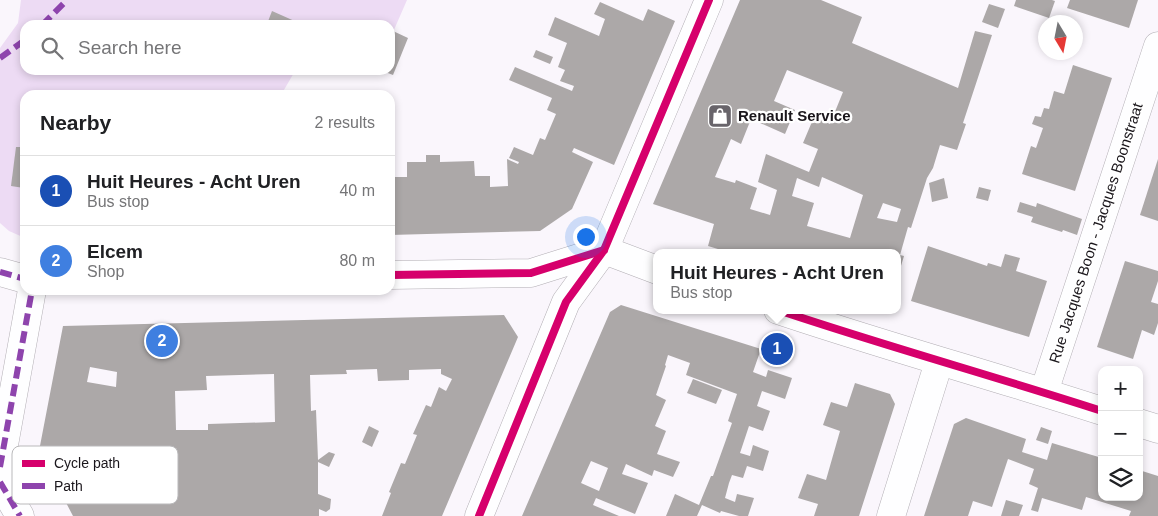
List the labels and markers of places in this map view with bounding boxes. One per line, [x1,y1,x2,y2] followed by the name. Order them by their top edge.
[707,103,733,129] shop icon: Renault Service
[738,107,851,124] place label: Renault Service
[146,322,178,360] pin: 2
[761,330,793,368] pin: 1

